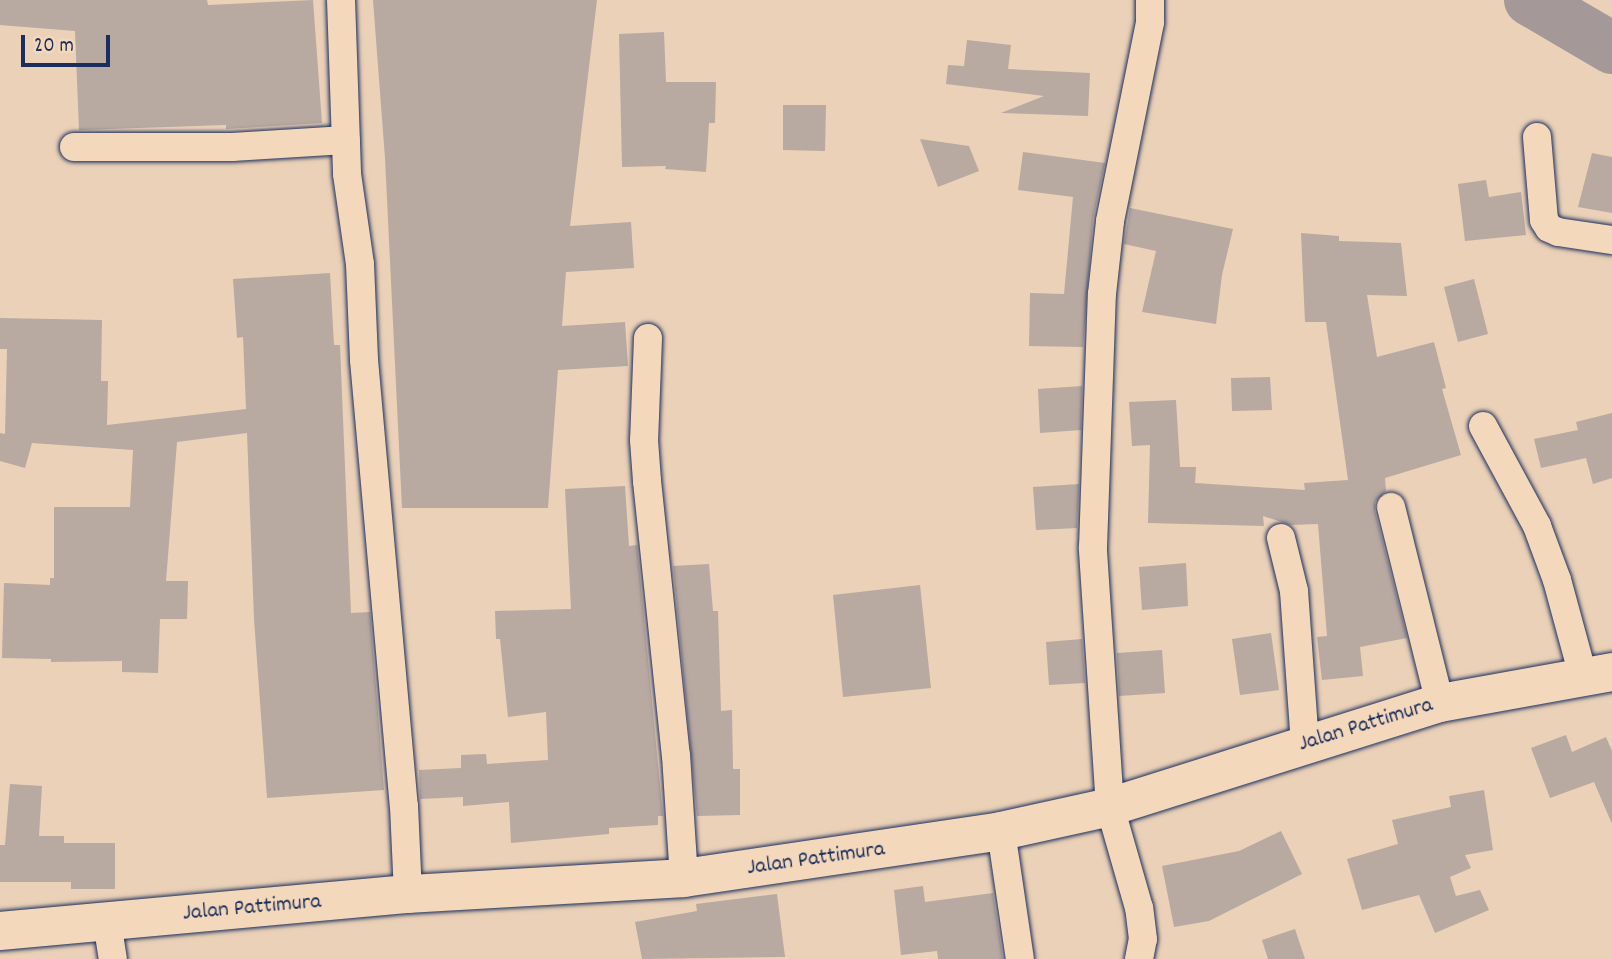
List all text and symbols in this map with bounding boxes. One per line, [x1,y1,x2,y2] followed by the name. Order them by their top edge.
[24,21,114,65] scale bar
[34,32,74,62] text: 20 m
[1296,693,1436,759] street label: Jalan Pattimura
[745,837,887,883] street label: Jalan Pattimura
[182,889,322,929] street label: Jalan Pattimura

